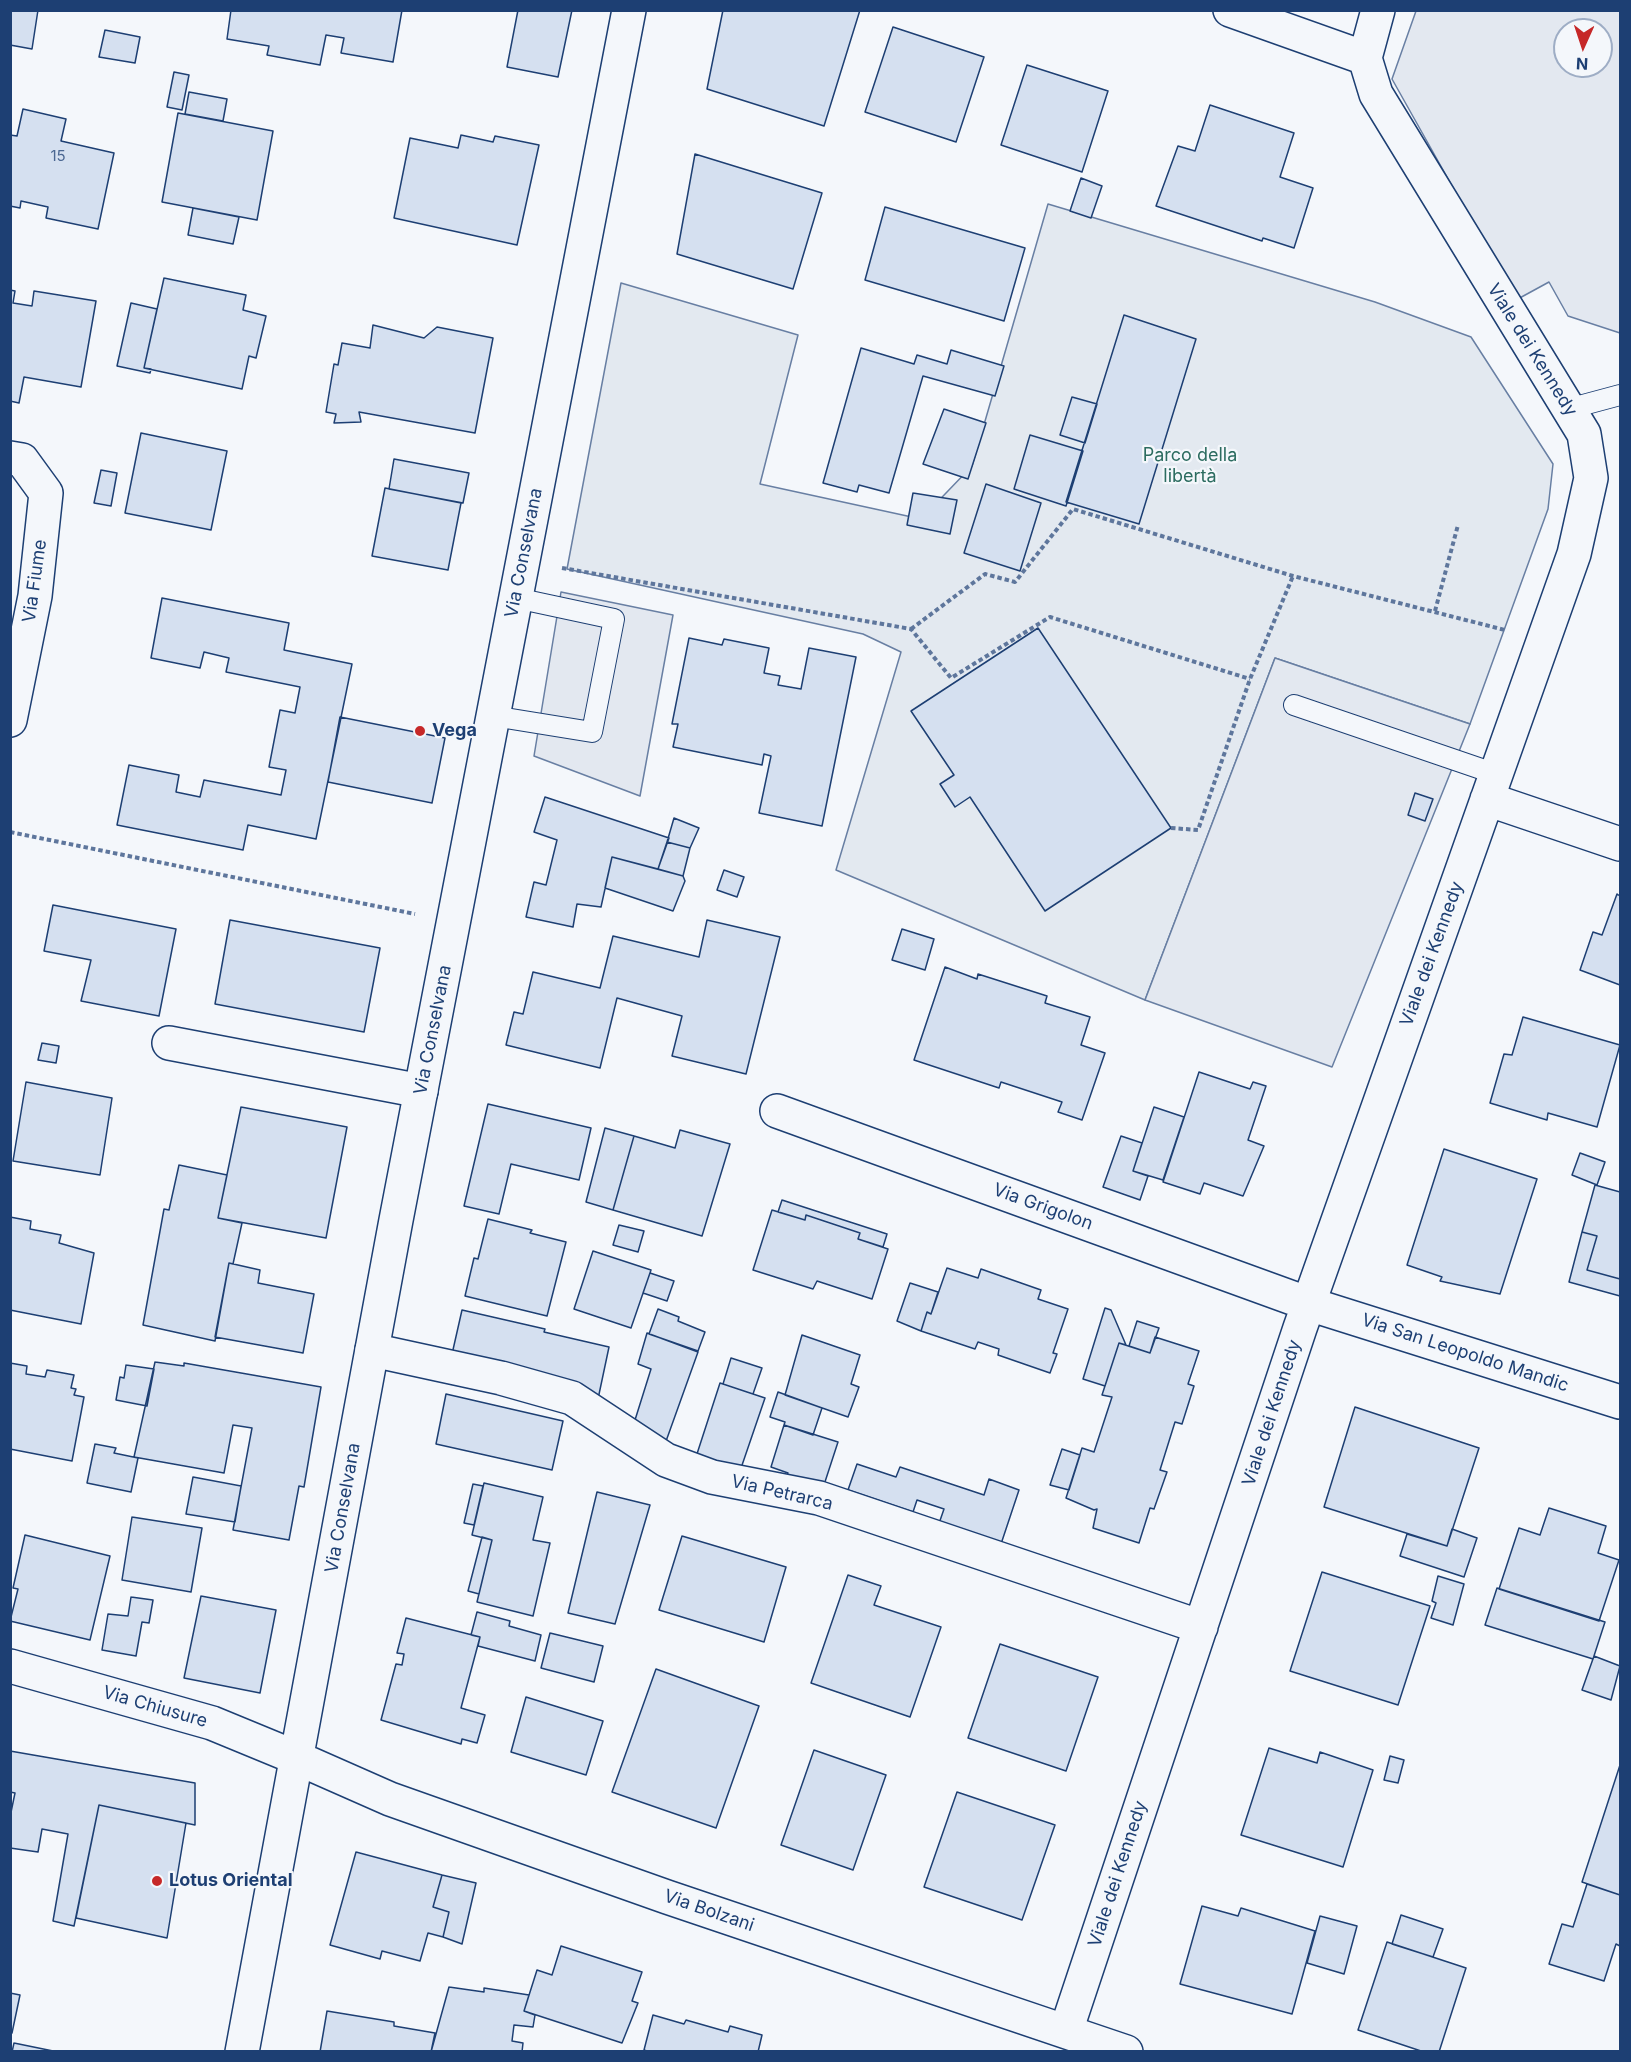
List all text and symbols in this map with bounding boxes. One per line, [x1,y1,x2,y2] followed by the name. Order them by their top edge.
[1553,18,1613,78] north arrow
[1576,54,1589,74] text: N
[50,147,66,165] house number: 15
[1482,280,1582,420] street label: Viale dei Kennedy
[1143,445,1237,488] park label: Parco della libertà
[501,486,547,620] street label: Via Conselvana
[18,538,52,624] street label: Via Fiume
[432,720,477,742] place label: Vega
[413,724,427,738] marker: Vega
[1396,879,1468,1029] street label: Viale dei Kennedy
[410,963,456,1097] street label: Via Conselvana
[990,1179,1096,1235] street label: Via Grigolon
[1359,1309,1571,1397] street label: Via San Leopoldo Mandic
[1238,1337,1306,1489] street label: Viale dei Kennedy
[321,1441,365,1575] street label: Via Conselvana
[729,1471,835,1515] street label: Via Petrarca
[100,1682,210,1732] street label: Via Chiusure
[1084,1798,1152,1950] street label: Viale dei Kennedy
[169,1870,293,1892] place label: Lotus Oriental
[150,1874,164,1888] marker: Lotus Oriental
[661,1885,757,1937] street label: Via Bolzani

